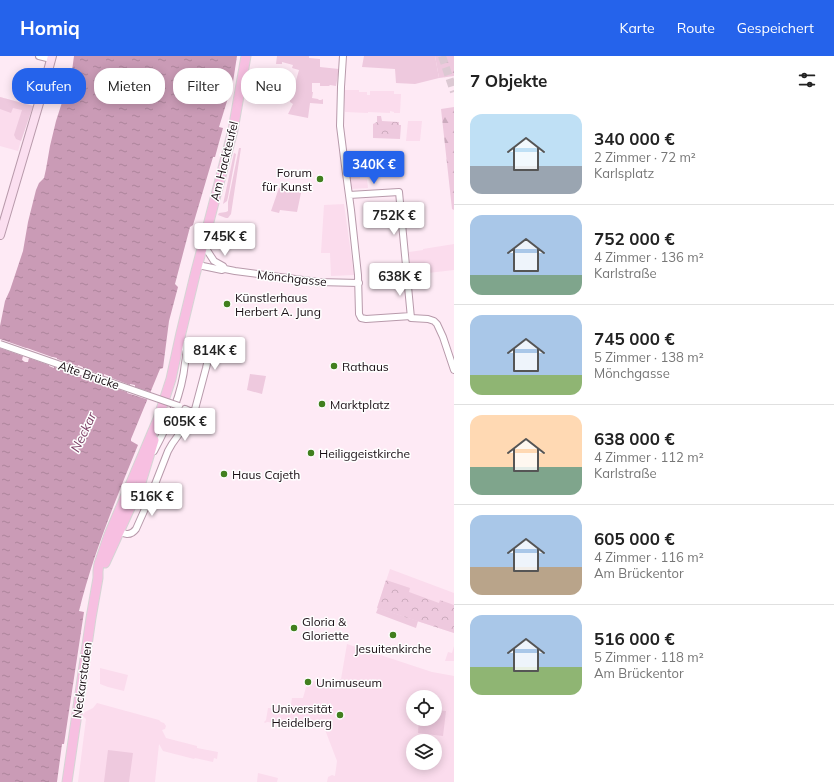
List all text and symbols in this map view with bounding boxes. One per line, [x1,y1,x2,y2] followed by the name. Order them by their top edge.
[20,16,80,40] text: Homiq
[620,19,655,37] text: Karte
[677,19,715,37] text: Route
[737,19,814,37] text: Gespeichert
[12,68,86,104] chip: Kaufen
[94,68,165,104] chip: Mieten
[173,68,233,104] chip: Filter
[241,68,296,104] chip: Neu
[796,69,818,91] icon: filters
[470,70,547,91] text: 7 Objekte
[207,120,241,202] street label: Am Hackteufel
[594,128,675,149] text: 340 000 €
[502,130,550,178] icon: home
[594,149,696,165] text: 2 Zimmer · 72 m²
[341,151,407,185] pin: 340K €
[352,156,396,172] text: 340K €
[262,165,312,194] place label: Forum für Kunst
[594,165,654,181] text: Karlsplatz
[315,174,325,184] marker: Forum für Kunst
[361,202,427,236] pin: 752K €
[372,207,416,223] text: 752K €
[192,223,258,257] pin: 745K €
[203,228,247,244] text: 745K €
[594,228,675,249] text: 752 000 €
[502,231,550,279] icon: home
[594,249,704,265] text: 4 Zimmer · 136 m²
[367,263,433,297] pin: 638K €
[594,265,657,281] text: Karlstraße
[256,267,328,289] street label: Mönchgasse
[378,268,422,284] text: 638K €
[235,290,321,319] place label: Künstlerhaus Herbert A. Jung
[222,299,232,309] marker: Künstlerhaus Herbert A. Jung
[594,328,675,349] text: 745 000 €
[502,331,550,379] icon: home
[182,337,248,371] pin: 814K €
[193,342,237,358] text: 814K €
[594,349,704,365] text: 5 Zimmer · 138 m²
[57,358,121,392] street label: Alte Brücke
[342,359,389,374] place label: Rathaus
[329,361,339,371] marker: Rathaus
[594,365,670,381] text: Mönchgasse
[330,397,390,412] place label: Marktplatz
[317,399,327,409] marker: Marktplatz
[67,408,100,455] water label: Neckar
[152,408,218,442] pin: 605K €
[163,413,207,429] text: 605K €
[594,428,675,449] text: 638 000 €
[502,431,550,479] icon: home
[319,446,410,461] place label: Heiliggeistkirche
[306,448,316,458] marker: Heiliggeistkirche
[594,449,704,465] text: 4 Zimmer · 112 m²
[594,465,657,481] text: Karlstraße
[232,467,300,482] place label: Haus Cajeth
[219,469,229,479] marker: Haus Cajeth
[119,483,185,517] pin: 516K €
[130,488,174,504] text: 516K €
[594,528,675,549] text: 605 000 €
[502,531,550,579] icon: home
[594,549,704,565] text: 4 Zimmer · 116 m²
[594,565,684,581] text: Am Brückentor
[302,614,349,643] place label: Gloria & Gloriette
[289,623,299,633] marker: Gloria & Gloriette
[594,628,675,649] text: 516 000 €
[388,630,398,640] marker: Jesuitenkirche
[502,631,550,679] icon: home
[69,641,95,719] street label: Neckarstaden
[355,641,431,656] place label: Jesuitenkirche
[594,649,704,665] text: 5 Zimmer · 118 m²
[594,665,684,681] text: Am Brückentor
[316,675,382,690] place label: Unimuseum
[303,677,313,687] marker: Unimuseum
[406,690,442,770] map controls
[406,690,442,726] button: locate
[272,701,332,730] place label: Universität Heidelberg
[335,710,345,720] marker: Universität Heidelberg
[406,734,442,770] button: layers

